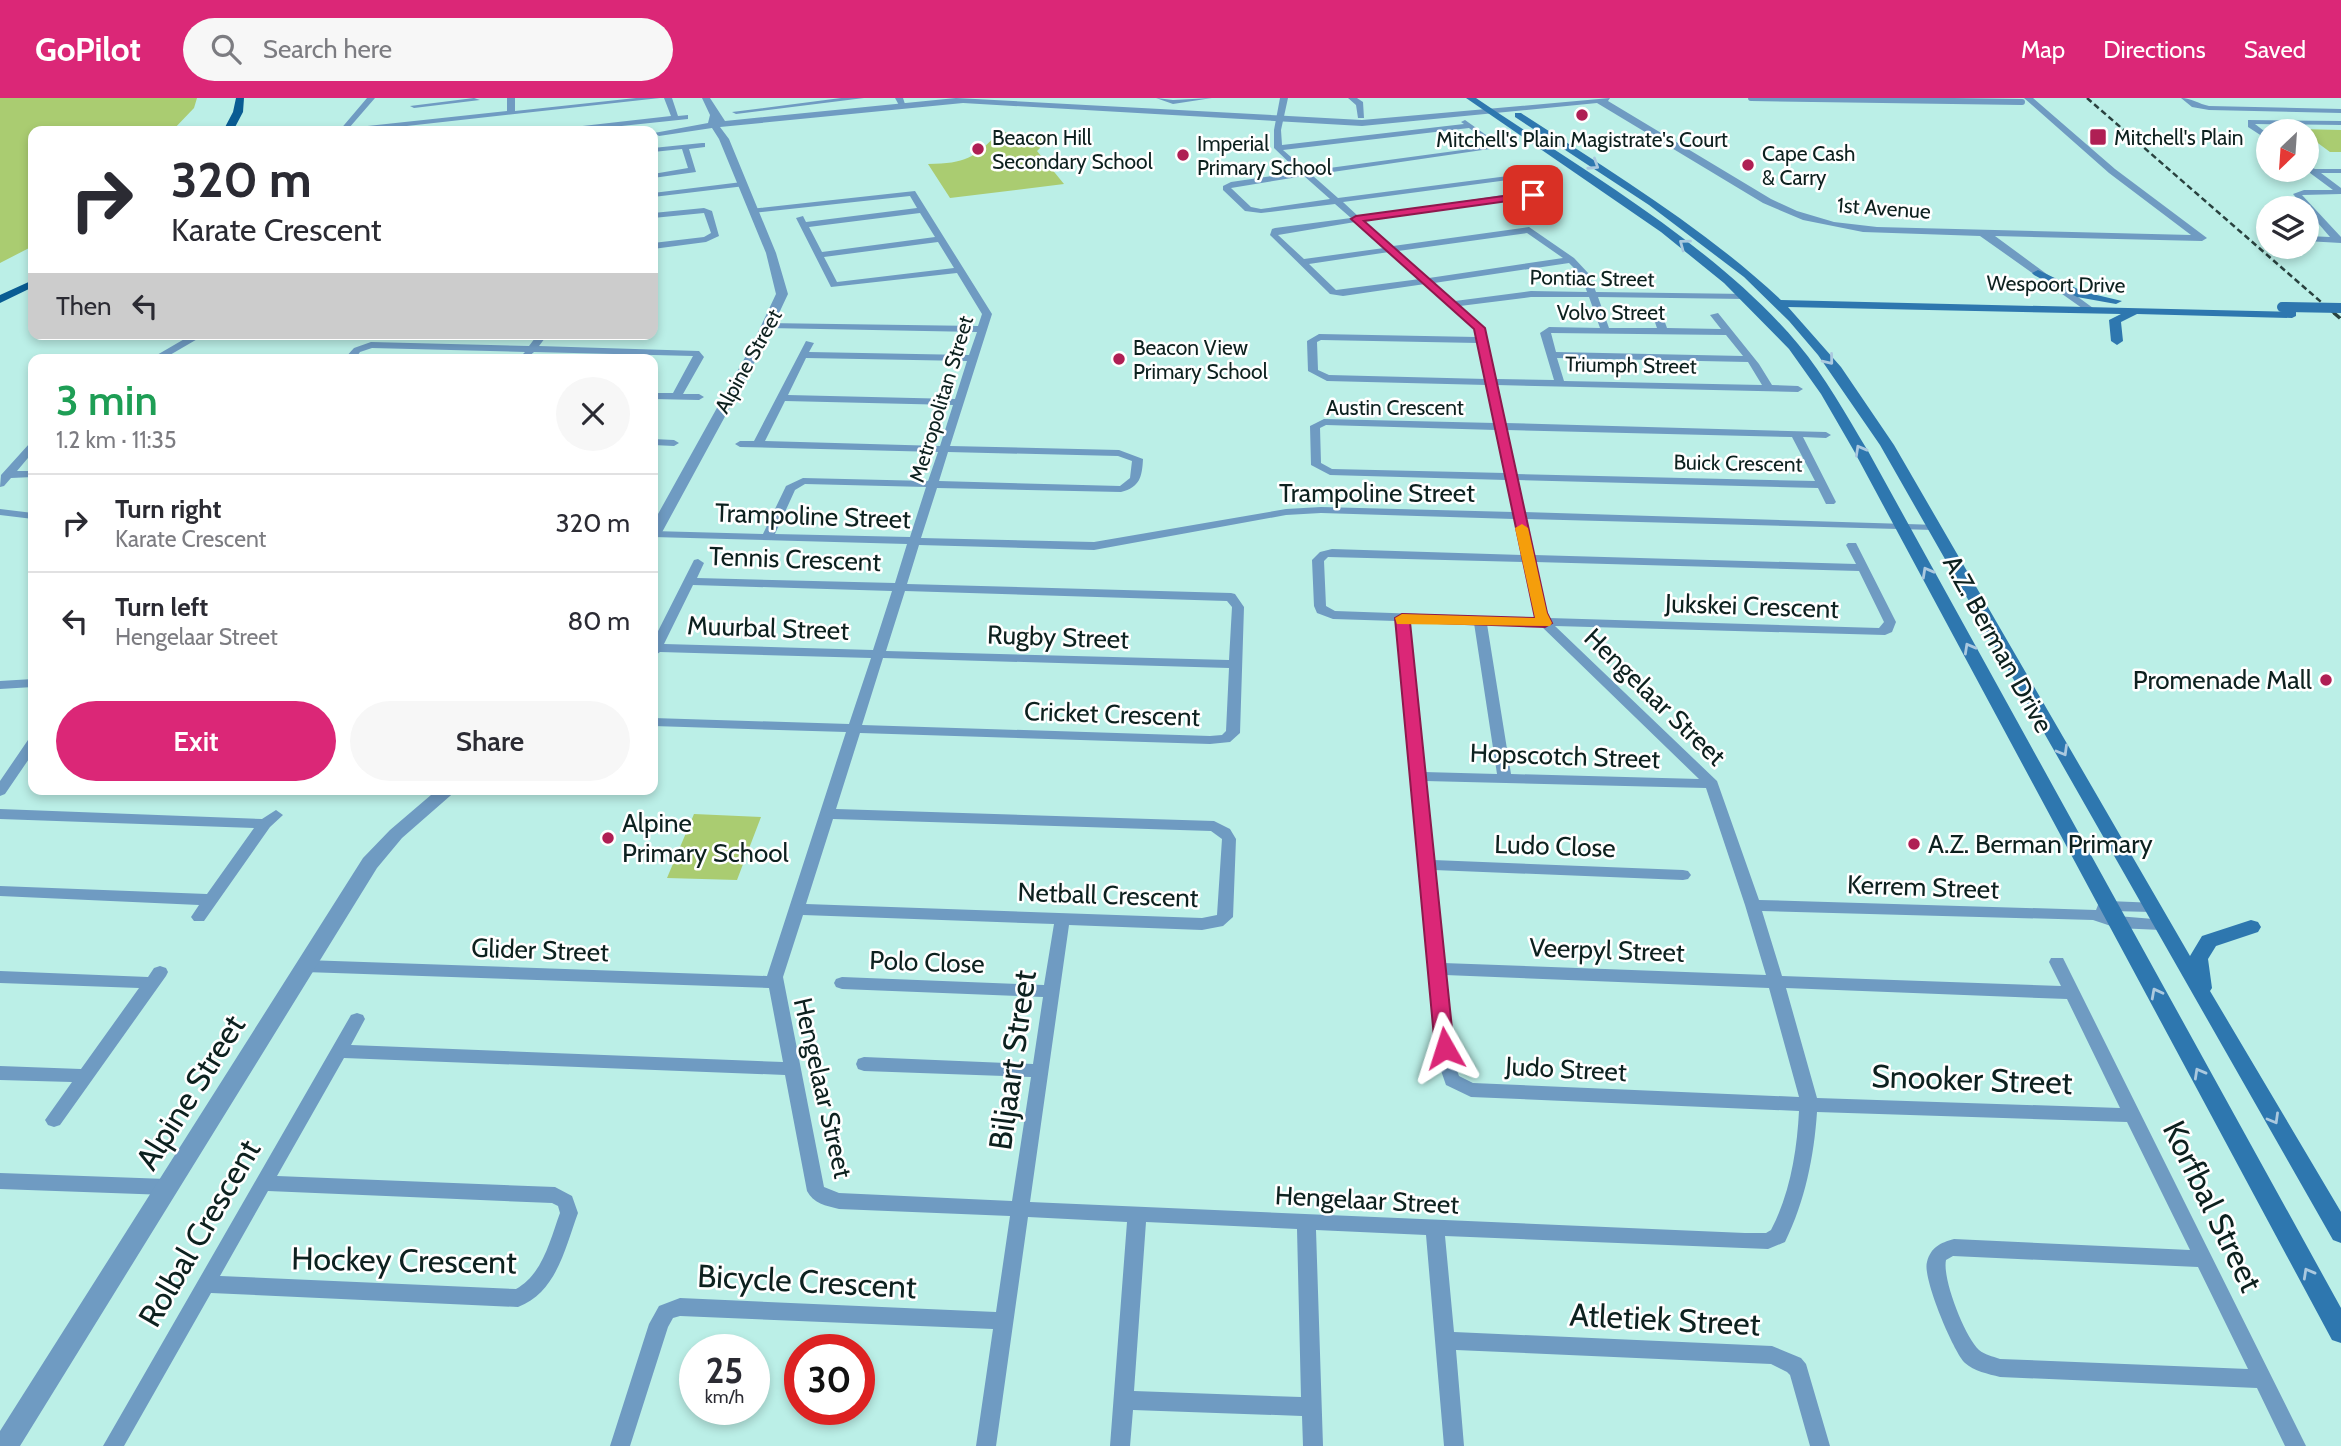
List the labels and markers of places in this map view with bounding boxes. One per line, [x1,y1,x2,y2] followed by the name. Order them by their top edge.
[1574,107,1590,123] marker: Mitchell's Plain Magistrate's Court
[992,125,1153,174] place label: Beacon Hill Secondary School
[2114,125,2244,150] place label: Mitchell's Plain
[1436,127,1728,152] place label: Mitchell's Plain Magistrate's Court
[2088,127,2108,147] marker: Mitchell's Plain
[1197,131,1332,180] place label: Imperial Primary School
[970,141,986,157] marker: Beacon Hill Secondary School
[1762,141,1855,190] place label: Cape Cash & Carry
[1175,147,1191,163] marker: Imperial Primary School
[1740,157,1756,173] marker: Cape Cash & Carry
[1503,165,1563,225] pin
[1133,335,1268,384] place label: Beacon View Primary School
[1111,351,1127,367] marker: Beacon View Primary School
[2133,664,2312,696] place label: Promenade Mall
[2318,672,2334,688] marker: Promenade Mall
[622,807,789,869] place label: Alpine Primary School
[1928,828,2153,860] place label: A.Z. Berman Primary
[600,830,616,846] marker: Alpine Primary School
[1906,836,1922,852] marker: A.Z. Berman Primary

